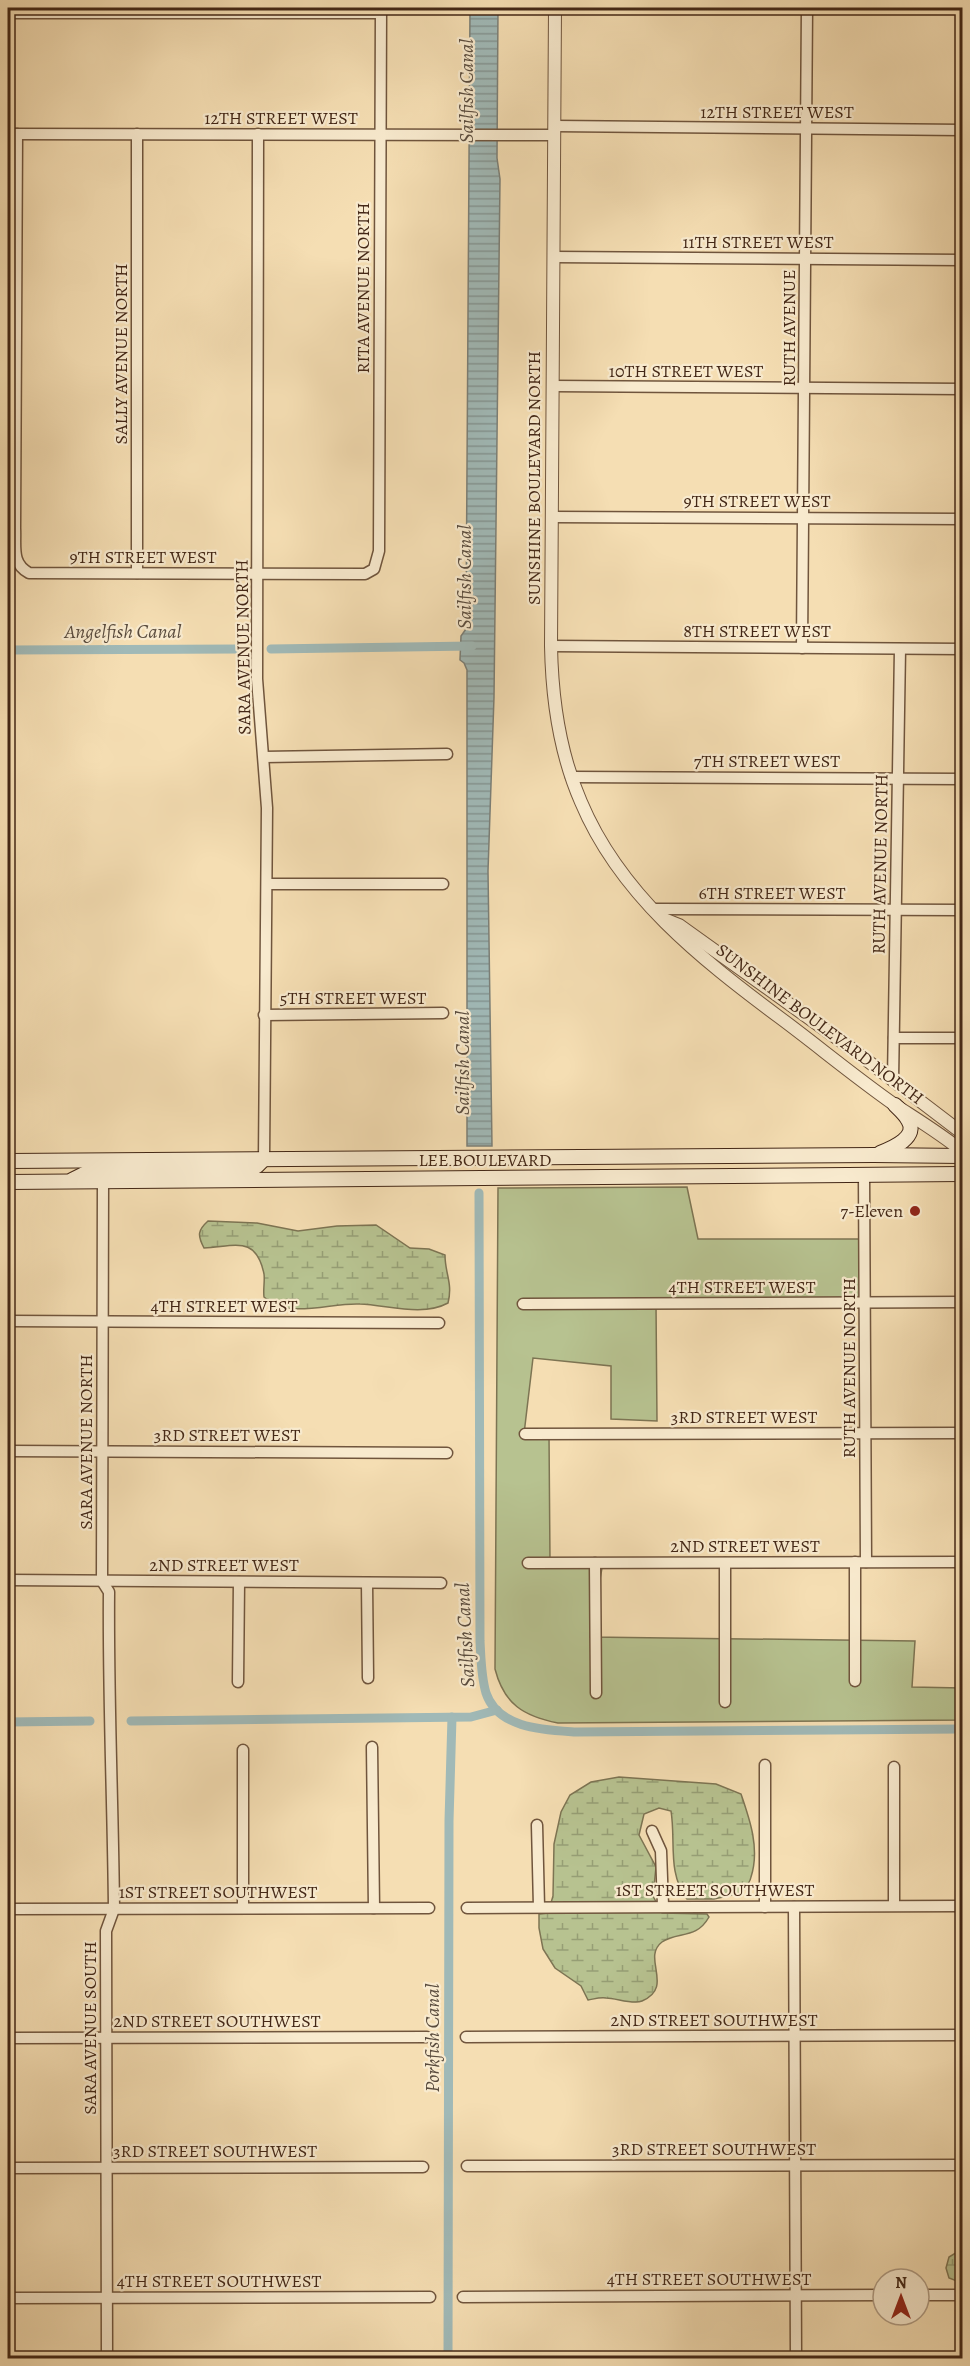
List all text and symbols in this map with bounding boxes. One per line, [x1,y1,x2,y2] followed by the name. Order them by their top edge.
[453,39,480,143] water label: Sailfish Canal
[700,100,854,124] street label: 12TH STREET WEST
[204,106,358,130] street label: 12TH STREET WEST
[351,202,375,374] street label: RITA AVENUE NORTH
[682,230,834,254] street label: 11TH STREET WEST
[109,263,133,445] street label: SALLY AVENUE NORTH
[777,269,801,387] street label: RUTH AVENUE
[522,351,546,605] street label: SUNSHINE BOULEVARD NORTH
[609,359,763,383] street label: 10TH STREET WEST
[684,489,831,513] street label: 9TH STREET WEST
[451,525,478,629] water label: Sailfish Canal
[70,545,217,569] street label: 9TH STREET WEST
[229,559,257,735] street label: SARA AVENUE NORTH
[63,618,182,645] water label: Angelfish Canal
[683,619,831,643] street label: 8TH STREET WEST
[694,749,840,773] street label: 7TH STREET WEST
[866,774,894,954] street label: RUTH AVENUE NORTH
[698,881,846,905] street label: 6TH STREET WEST
[711,938,929,1110] street label: SUNSHINE BOULEVARD NORTH
[280,986,426,1010] street label: 5TH STREET WEST
[449,1011,476,1115] water label: Sailfish Canal
[419,1148,551,1172] street label: LEE BOULEVARD
[840,1199,903,1223] place label: 7-Eleven
[908,1204,922,1218] marker: 7-Eleven
[669,1275,816,1299] street label: 4TH STREET WEST
[837,1278,861,1458] street label: RUTH AVENUE NORTH
[151,1294,298,1318] street label: 4TH STREET WEST
[74,1354,98,1530] street label: SARA AVENUE NORTH
[671,1405,817,1429] street label: 3RD STREET WEST
[154,1423,300,1447] street label: 3RD STREET WEST
[670,1534,820,1558] street label: 2ND STREET WEST
[149,1553,299,1577] street label: 2ND STREET WEST
[449,1582,481,1688] water label: Sailfish Canal
[616,1878,814,1902] street label: 1ST STREET SOUTHWEST
[119,1880,317,1904] street label: 1ST STREET SOUTHWEST
[78,1941,102,2115] street label: SARA AVENUE SOUTH
[419,1984,446,2092] water label: Porkfish Canal
[610,2008,818,2032] street label: 2ND STREET SOUTHWEST
[113,2009,321,2033] street label: 2ND STREET SOUTHWEST
[612,2137,816,2161] street label: 3RD STREET SOUTHWEST
[113,2139,317,2163] street label: 3RD STREET SOUTHWEST
[607,2267,811,2291] street label: 4TH STREET SOUTHWEST
[871,2267,931,2327] north arrow
[117,2269,321,2293] street label: 4TH STREET SOUTHWEST
[895,2272,907,2294] text: N

